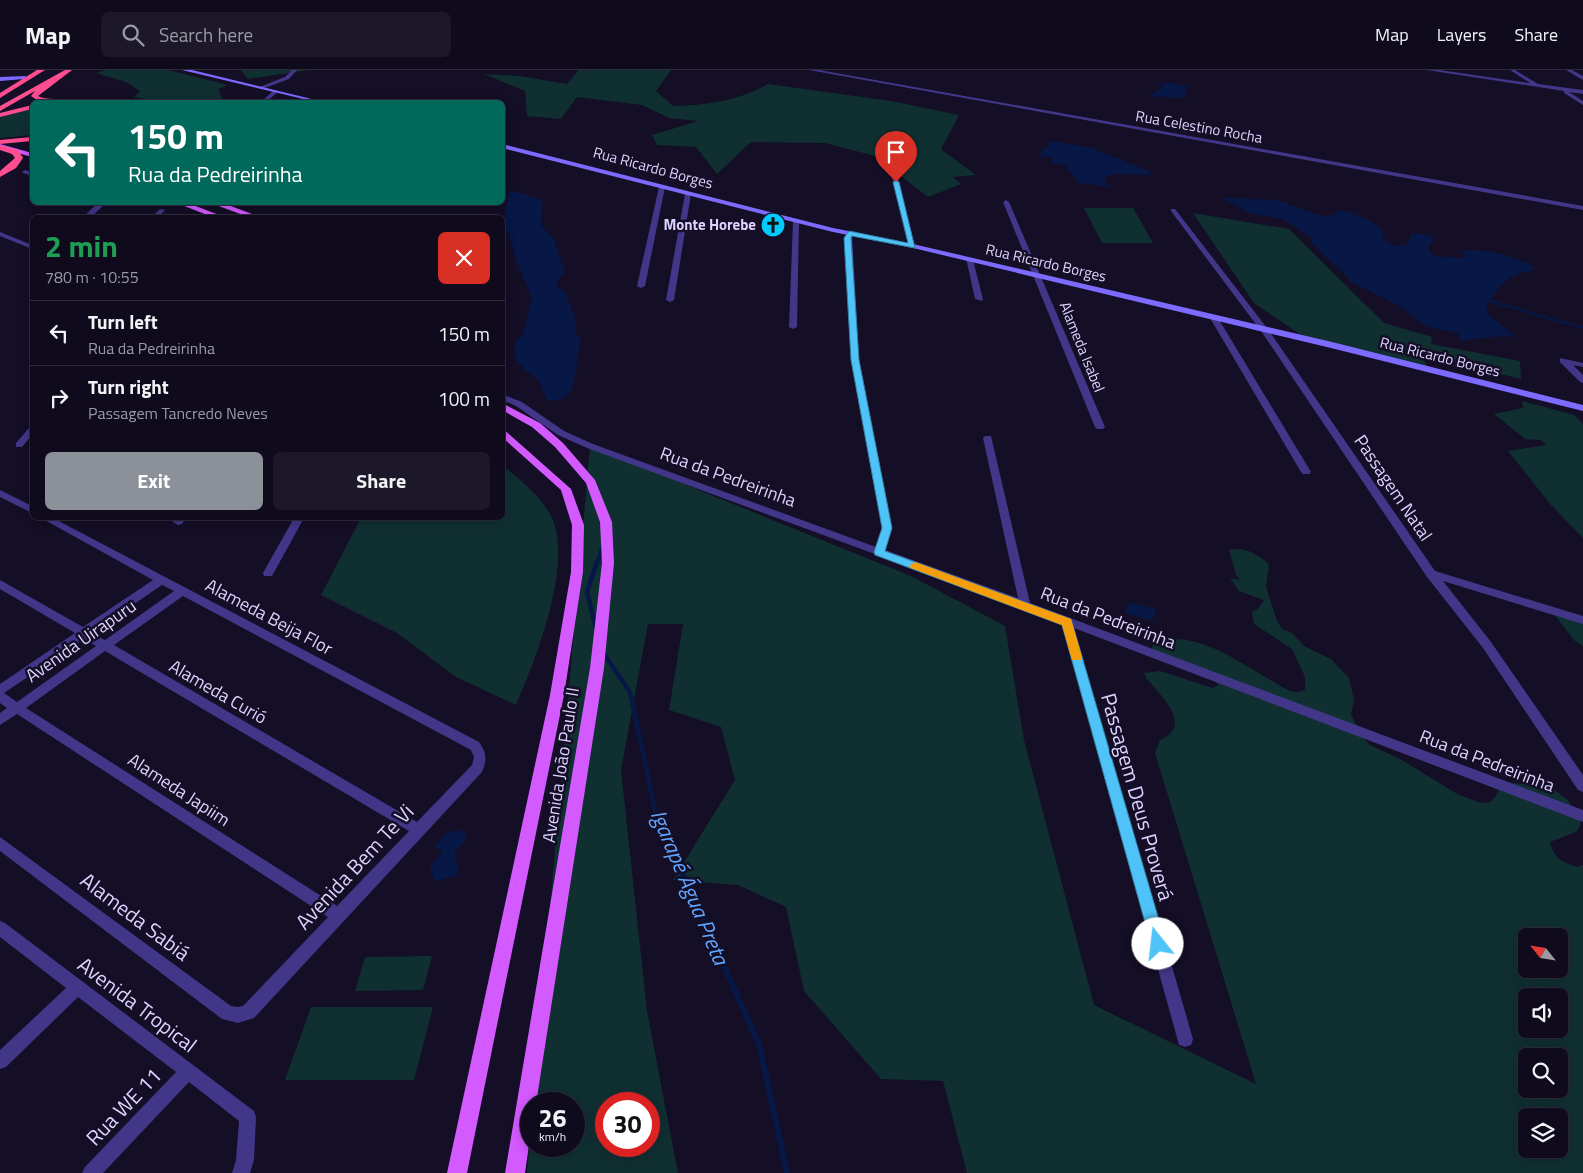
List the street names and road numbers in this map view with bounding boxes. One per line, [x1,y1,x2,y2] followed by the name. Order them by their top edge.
[1134,104,1265,149] street label: Rua Celestino Rocha
[591,140,716,195] street label: Rua Ricardo Borges
[983,237,1109,288] street label: Rua Ricardo Borges
[1054,298,1111,396] street label: Alameda Isabel
[1378,330,1503,383] street label: Rua Ricardo Borges
[1348,429,1439,546] street label: Passagem Natal
[656,439,800,514] street label: Rua da Pedreirinha
[201,572,338,662] street label: Alameda Beija Flor
[1037,579,1180,656] street label: Rua da Pedreirinha
[20,592,142,689] street label: Avenida Uirapuru
[164,653,272,731] street label: Alameda Curió
[535,685,586,844] street label: Avenida João Paulo II
[1093,689,1183,905] street label: Passagem Deus Proverá
[1416,722,1559,799] street label: Rua da Pedreirinha
[123,746,236,833] street label: Alameda Japiim
[287,796,421,936] street label: Avenida Bem Te Vi
[74,864,198,968] street label: Alameda Sabiá
[71,949,204,1060] street label: Avenida Tropical
[78,1060,169,1152] street label: Rua WE 11

